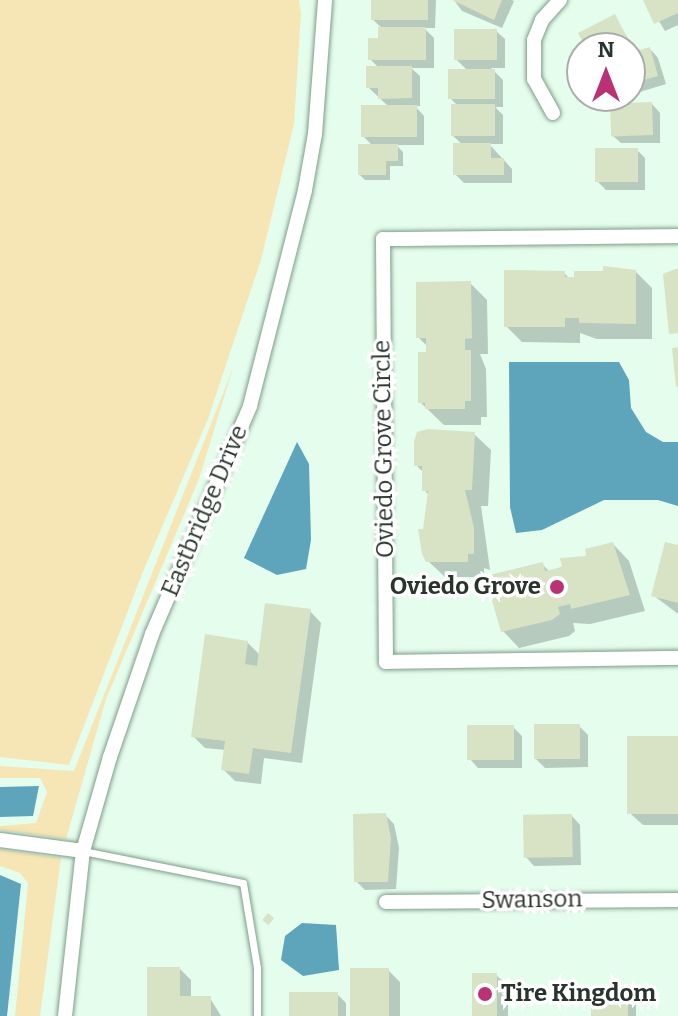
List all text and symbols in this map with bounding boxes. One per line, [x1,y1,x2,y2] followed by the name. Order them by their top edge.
[566,32,646,112] north arrow
[598,36,614,63] text: N
[368,340,400,558] street label: Oviedo Grove Circle
[156,421,254,601] street label: Eastbridge Drive
[390,573,541,601] place label: Oviedo Grove
[548,578,566,596] marker: Oviedo Grove
[481,885,583,915] street label: Swanson
[501,980,656,1008] place label: Tire Kingdom
[476,985,494,1003] marker: Tire Kingdom

